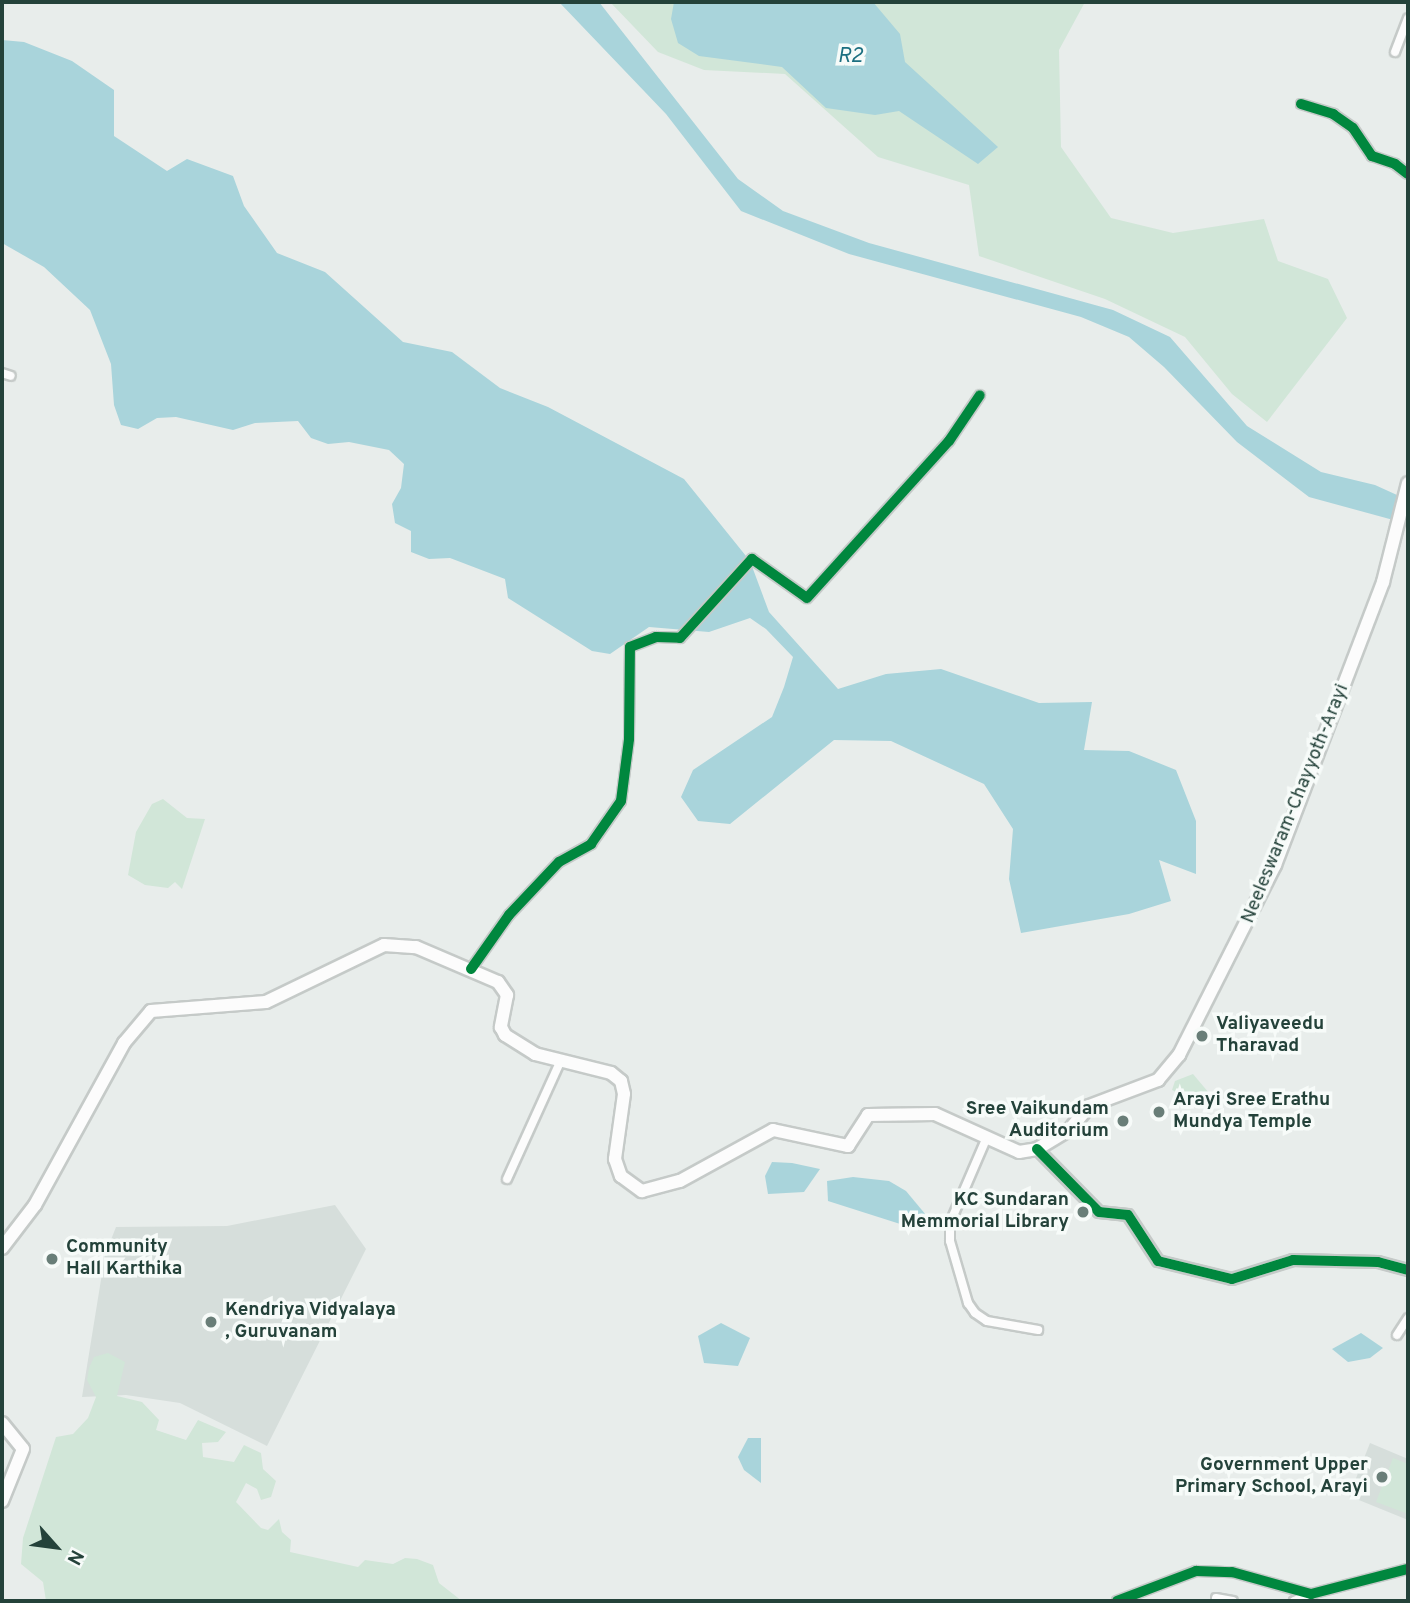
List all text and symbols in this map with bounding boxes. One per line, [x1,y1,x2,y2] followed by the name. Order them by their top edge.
[837,44,863,70] water label: R2
[1237,681,1355,927] street label: Neeleswaram-Chayyoth-Arayi
[1216,1014,1324,1058] place label: Valiyaveedu Tharavad
[1194,1028,1210,1044] marker: Valiyaveedu Tharavad
[1173,1090,1330,1134] place label: Arayi Sree Erathu Mundya Temple
[965,1099,1109,1143] place label: Sree Vaikundam Auditorium
[1151,1104,1167,1120] marker: Arayi Sree Erathu Mundya Temple
[1115,1113,1131,1129] marker: Sree Vaikundam Auditorium
[901,1190,1069,1234] place label: KC Sundaran Memmorial Library
[1075,1204,1091,1220] marker: KC Sundaran Memmorial Library
[66,1237,182,1281] place label: Community Hall Karthika
[44,1251,60,1267] marker: Community Hall Karthika
[225,1300,397,1344] place label: Kendriya Vidyalaya , Guruvanam
[203,1314,219,1330] marker: Kendriya Vidyalaya , Guruvanam
[1174,1455,1368,1499] place label: Government Upper Primary School, Arayi
[1374,1469,1390,1485] marker: Government Upper Primary School, Arayi
[21,1512,91,1582] north arrow
[61,1545,88,1569] text: N

